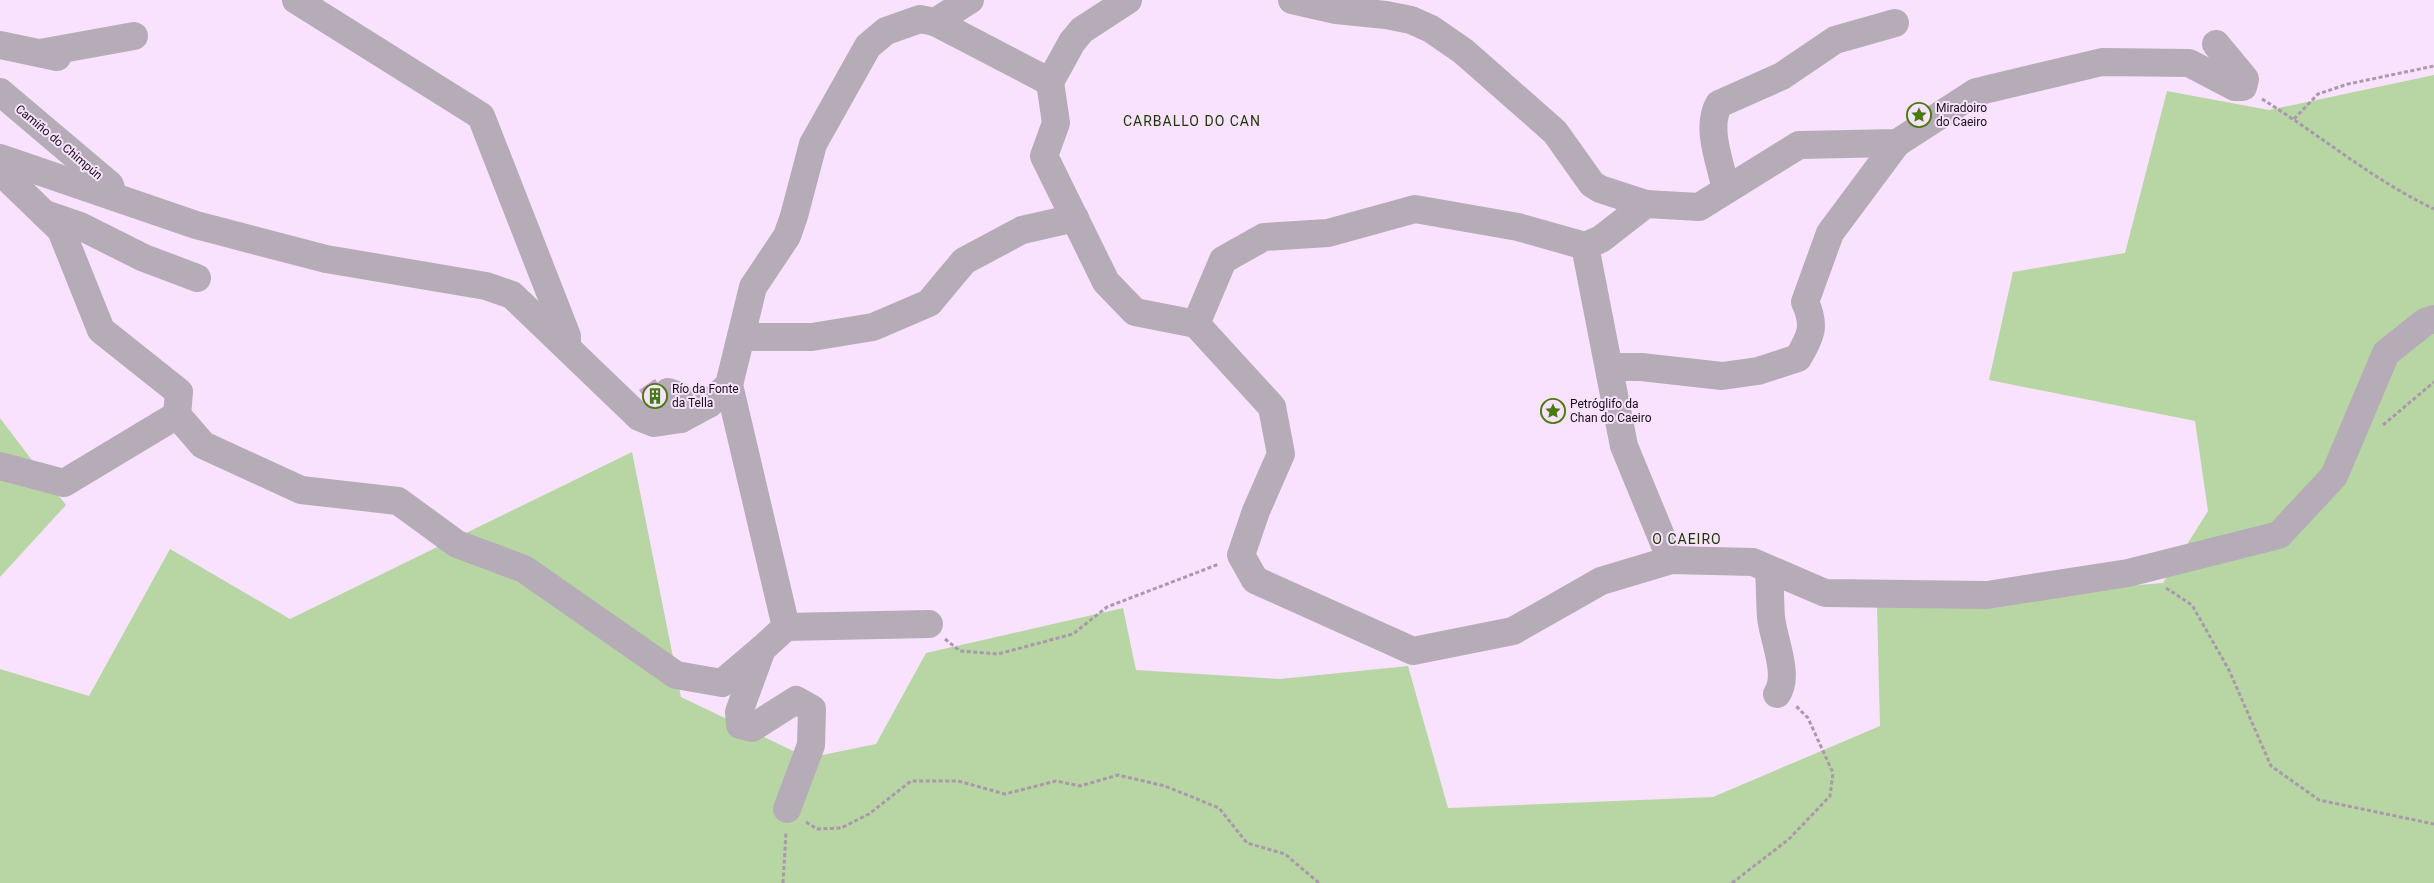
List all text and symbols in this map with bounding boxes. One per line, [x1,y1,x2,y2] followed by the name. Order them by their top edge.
[1936,101,1987,129] place label: Miradoiro do Caeiro
[13,102,105,182] street label: Camiño do Chimpún
[1906,102,1932,128] place icon: Miradoiro do Caeiro
[1123,113,1261,129] district label: CARBALLO DO CAN
[672,382,739,410] place label: Río da Fonte da Tella
[642,383,668,409] building icon: Río da Fonte da Tella
[1570,397,1652,425] place label: Petróglifo da Chan do Caeiro
[1540,398,1566,424] place icon: Petróglifo da Chan do Caeiro
[1652,531,1722,547] district label: O CAEIRO

